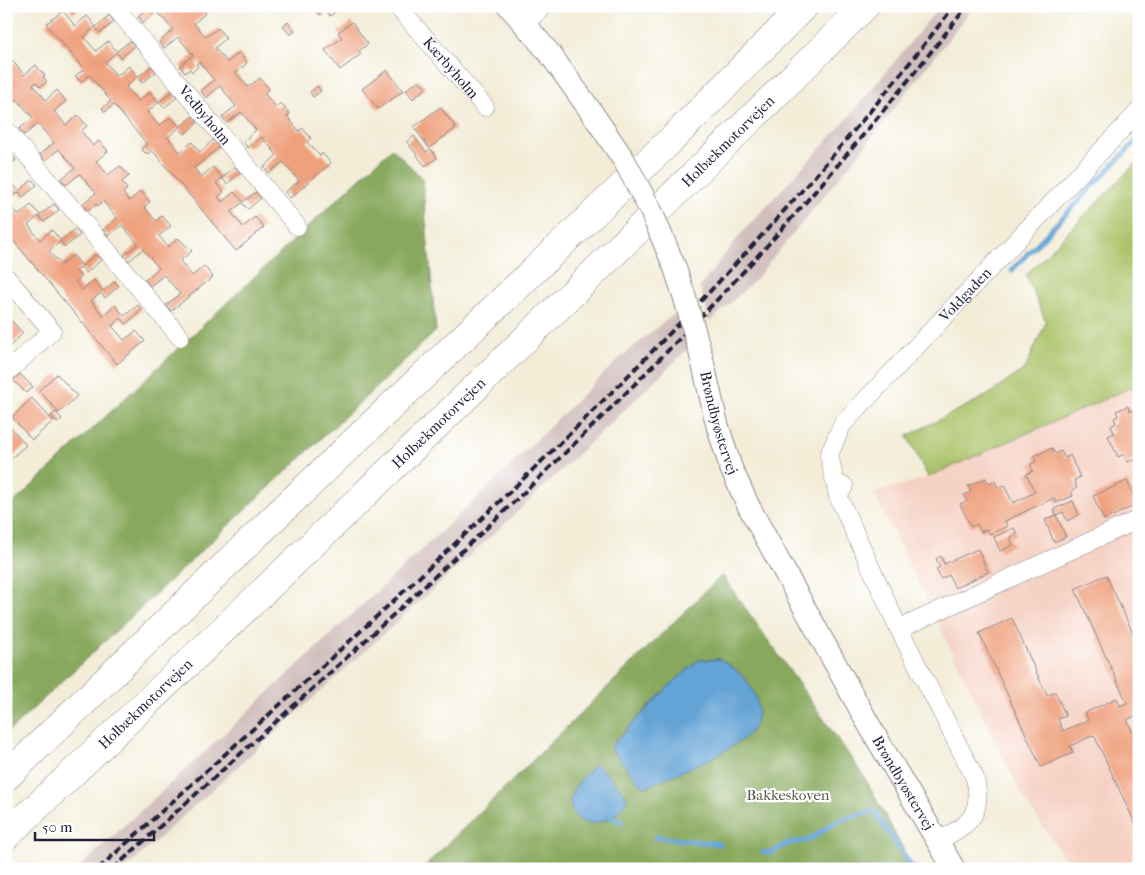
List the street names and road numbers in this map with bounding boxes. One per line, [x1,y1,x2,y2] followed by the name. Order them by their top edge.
[419,33,483,103] street label: Kærbyholm
[174,81,235,149] street label: Vedbyholm
[678,91,778,191] street label: Holbækmotorvejen
[935,264,995,326] street label: Voldgaden
[696,369,742,477] street label: Brøndbyøstervej
[388,374,489,472] street label: Holbækmotorvejen
[95,655,196,753] street label: Holbækmotorvejen
[868,733,938,833] street label: Brøndbyøstervej

